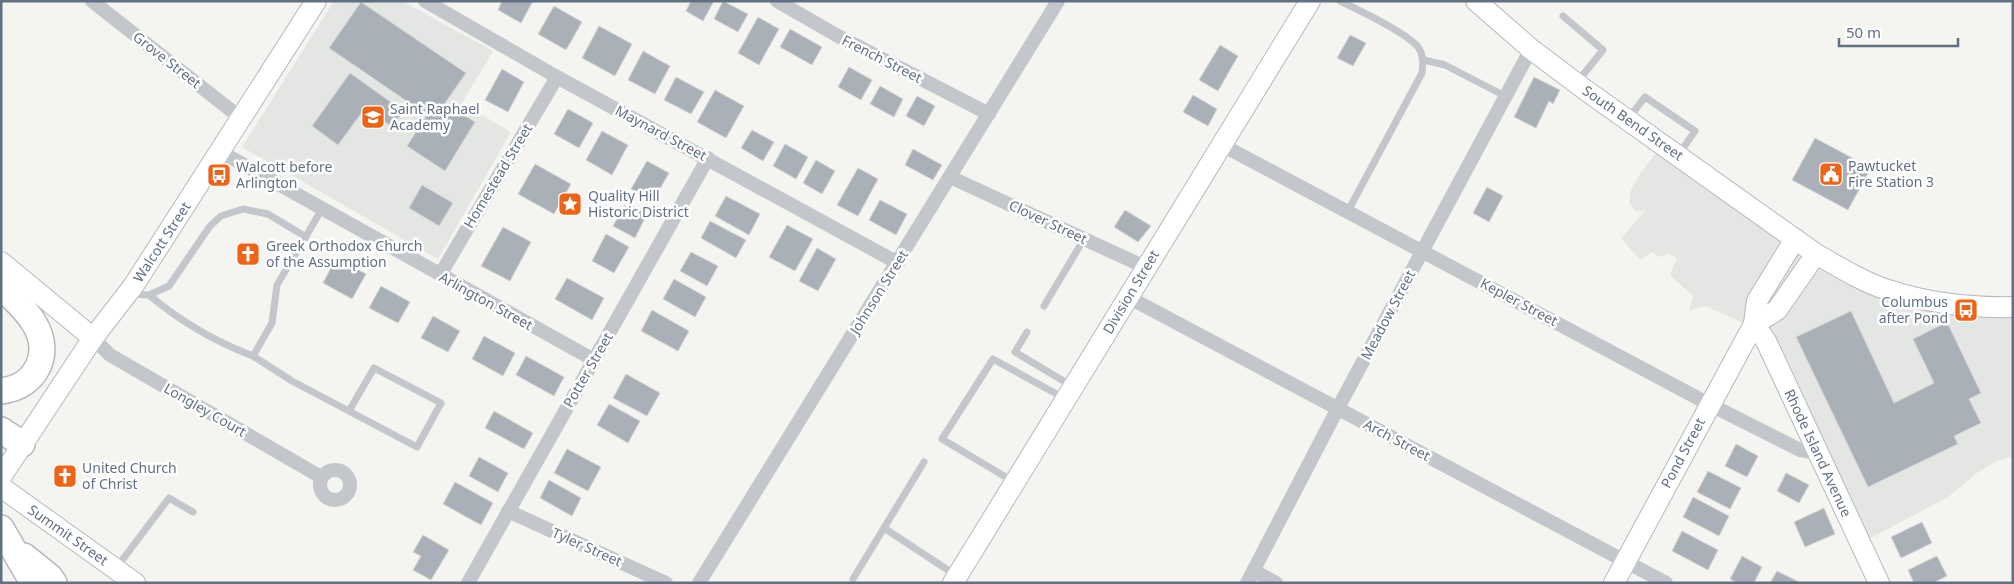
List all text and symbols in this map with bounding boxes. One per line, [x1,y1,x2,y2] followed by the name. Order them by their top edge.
[1839,15,1958,47] scale bar
[1846,22,1881,42] text: 50 m
[129,27,205,92] street label: Grove Street
[839,30,925,87] street label: French Street
[1579,81,1688,165] street label: South Bend Street
[390,99,480,134] place label: Saint Raphael Academy
[612,100,710,165] street label: Maynard Street
[360,104,386,130] school or university icon: Saint Raphael Academy
[459,120,536,232] street label: Homestead Street
[1848,156,1934,191] place label: Pawtucket Fire Station 3
[236,157,332,192] place label: Walcott before Arlington
[1818,161,1844,187] public building icon: Pawtucket Fire Station 3
[206,162,232,188] bus stop icon: Walcott before Arlington
[588,186,689,221] place label: Quality Hill Historic District
[557,191,583,217] place icon: Quality Hill Historic District
[1006,195,1090,248] street label: Clover Street
[128,198,195,286] street label: Walcott Street
[266,236,422,271] place label: Greek Orthodox Church of the Assumption
[235,241,261,267] church icon: Greek Orthodox Church of the Assumption
[844,246,912,339] street label: Johnson Street
[1098,246,1163,337] street label: Division Street
[436,267,536,334] street label: Arlington Street
[1356,267,1419,363] street label: Meadow Street
[1477,273,1561,330] street label: Kepler Street
[1879,292,1948,327] place label: Columbus after Pond
[1953,297,1979,323] bus stop icon: Columbus after Pond
[558,329,617,411] street label: Potter Street
[161,378,250,441] street label: Longley Court
[1780,386,1856,520] street label: Rhode Island Avenue
[1361,414,1434,465] street label: Arch Street
[1656,414,1709,491] street label: Pond Street
[82,458,177,493] place label: United Church of Christ
[52,463,78,489] church icon: United Church of Christ
[24,500,112,569] street label: Summit Street
[549,523,625,570] street label: Tyler Street

